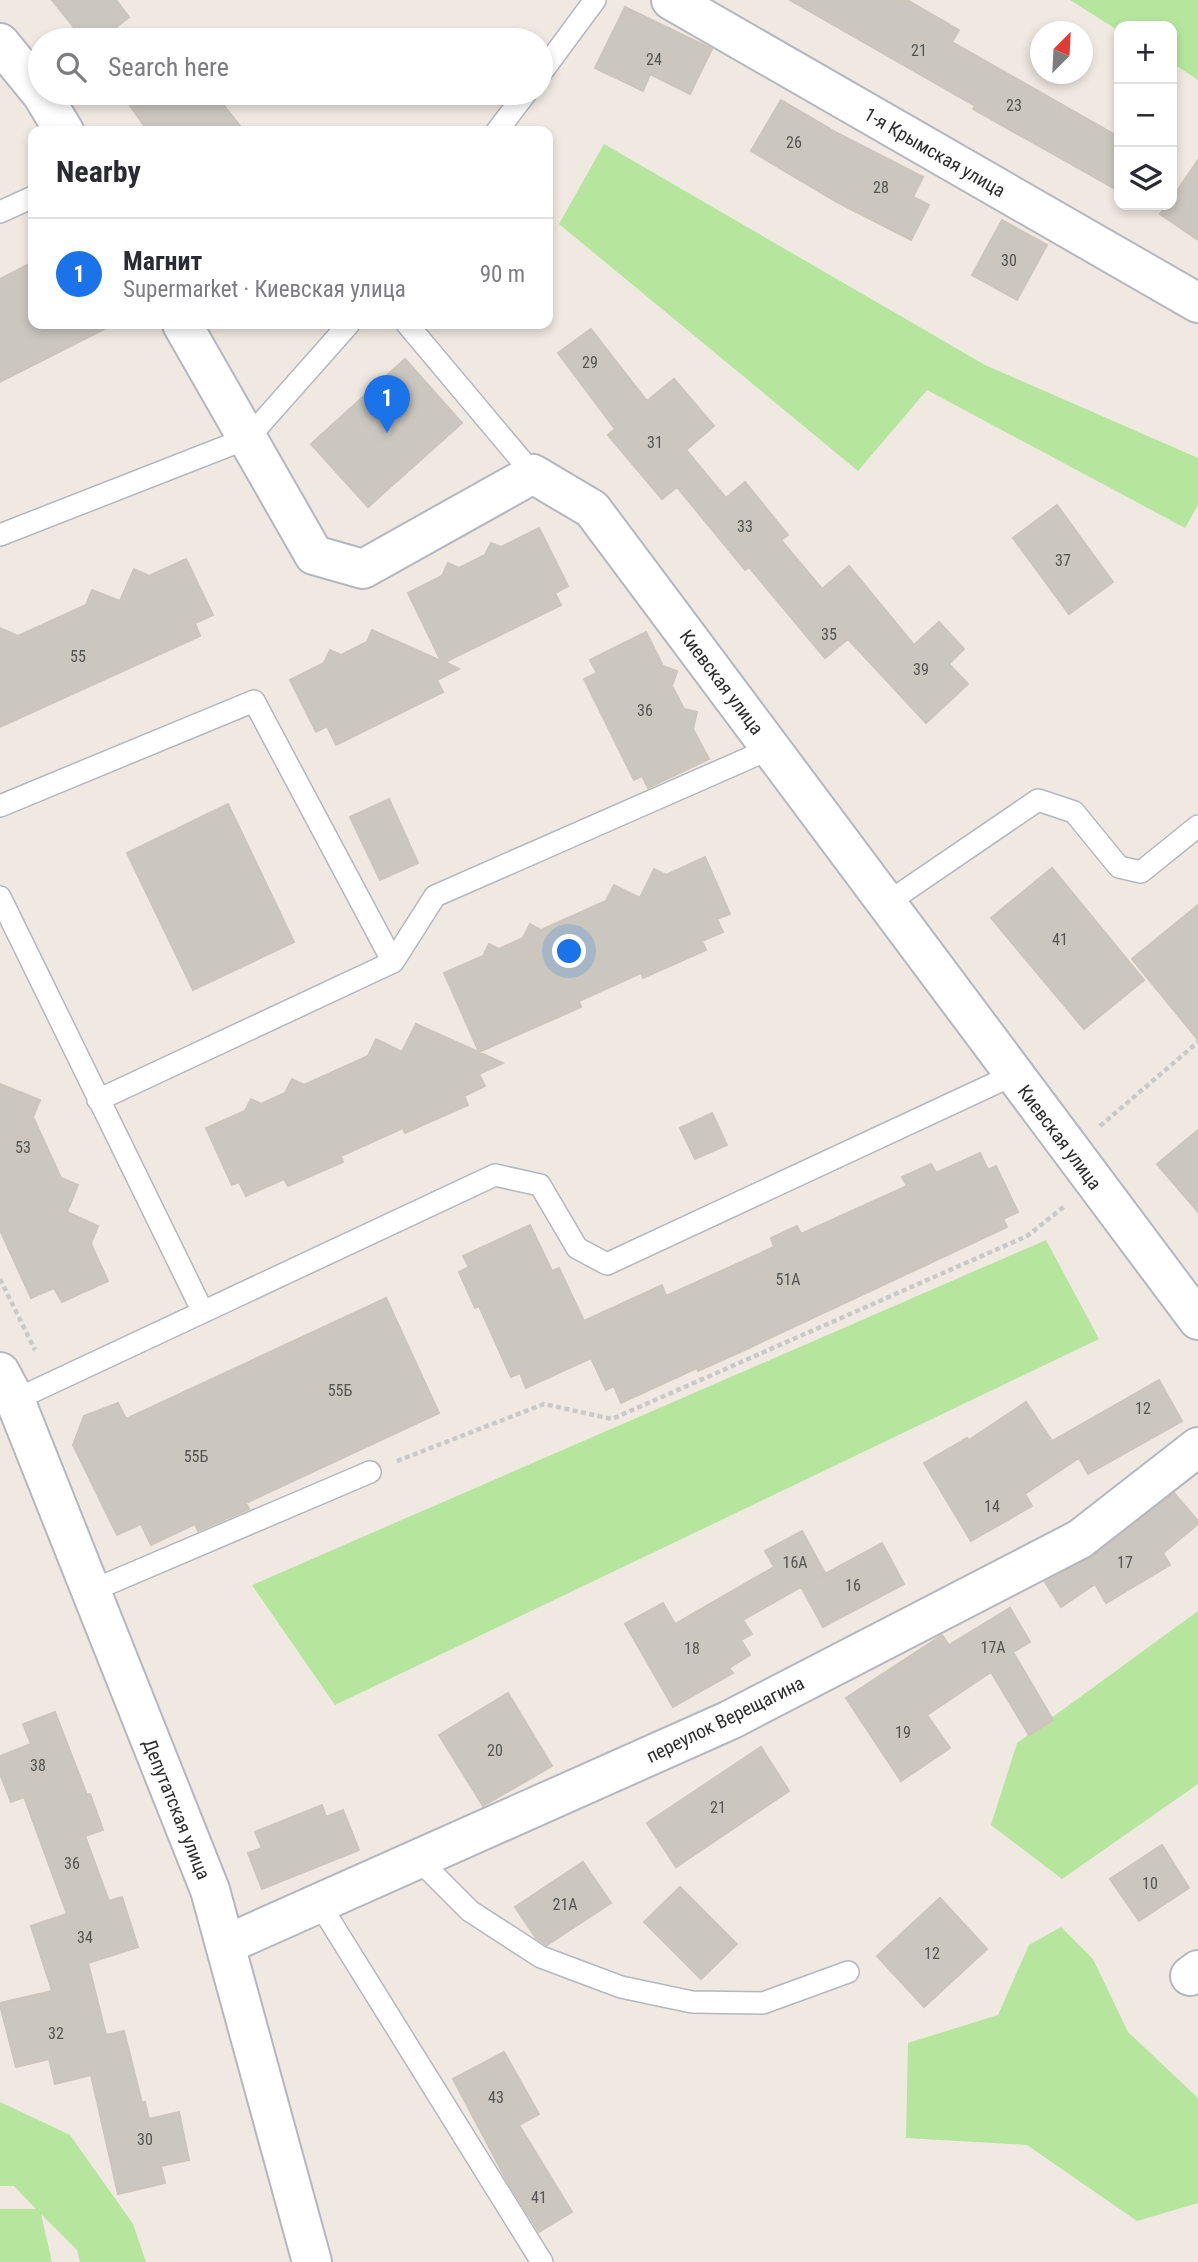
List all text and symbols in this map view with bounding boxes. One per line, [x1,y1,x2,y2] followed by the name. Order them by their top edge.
[1030,21,1093,84] north arrow
[1114,21,1177,210] map controls
[1114,21,1177,84] button: +
[28,28,553,105] search box
[911,41,927,60] house number: 21
[52,48,90,86] icon: search
[646,50,662,69] house number: 24
[108,52,229,82] text: Search here
[1114,84,1177,147] button: −
[1006,96,1022,115] house number: 23
[860,103,1009,202] street label: 1-я Крымская улица
[786,133,802,152] house number: 26
[1114,147,1177,210] button: layers
[56,154,141,189] text: Nearby
[873,178,889,197] house number: 28
[123,246,202,276] text: Магнит
[1001,251,1017,270] house number: 30
[73,261,85,288] text: 1
[480,261,525,288] text: 90 m
[123,276,406,303] text: Supermarket · Киевская улица
[582,353,598,372] house number: 29
[364,375,410,433] pin: 1
[647,433,663,452] house number: 31
[737,517,753,536] house number: 33
[1055,551,1071,570] house number: 37
[675,625,768,739] street label: Киевская улица
[821,625,837,644] house number: 35
[70,647,86,666] house number: 55
[913,660,929,679] house number: 39
[637,701,653,720] house number: 36
[1052,930,1068,949] house number: 41
[552,934,586,968] your location
[1013,1080,1106,1194] street label: Киевская улица
[15,1138,31,1157] house number: 53
[775,1270,801,1289] house number: 51А
[328,1381,353,1400] house number: 55Б
[1135,1399,1151,1418] house number: 12
[184,1447,209,1466] house number: 55Б
[984,1497,1000,1516] house number: 14
[782,1553,808,1572] house number: 16А
[1117,1553,1133,1572] house number: 17
[845,1576,861,1595] house number: 16
[980,1638,1006,1657] house number: 17А
[684,1639,700,1658] house number: 18
[642,1671,808,1768] street label: переулок Верещагина
[895,1723,911,1742] house number: 19
[138,1735,215,1883] street label: Депутатская улица
[487,1741,503,1760] house number: 20
[30,1756,46,1775] house number: 38
[710,1798,726,1817] house number: 21
[64,1854,80,1873] house number: 36
[1142,1874,1158,1893] house number: 10
[552,1895,578,1914] house number: 21А
[77,1928,93,1947] house number: 34
[924,1944,940,1963] house number: 12
[48,2024,64,2043] house number: 32
[488,2088,504,2107] house number: 43
[137,2130,153,2149] house number: 30
[531,2188,547,2207] house number: 41

